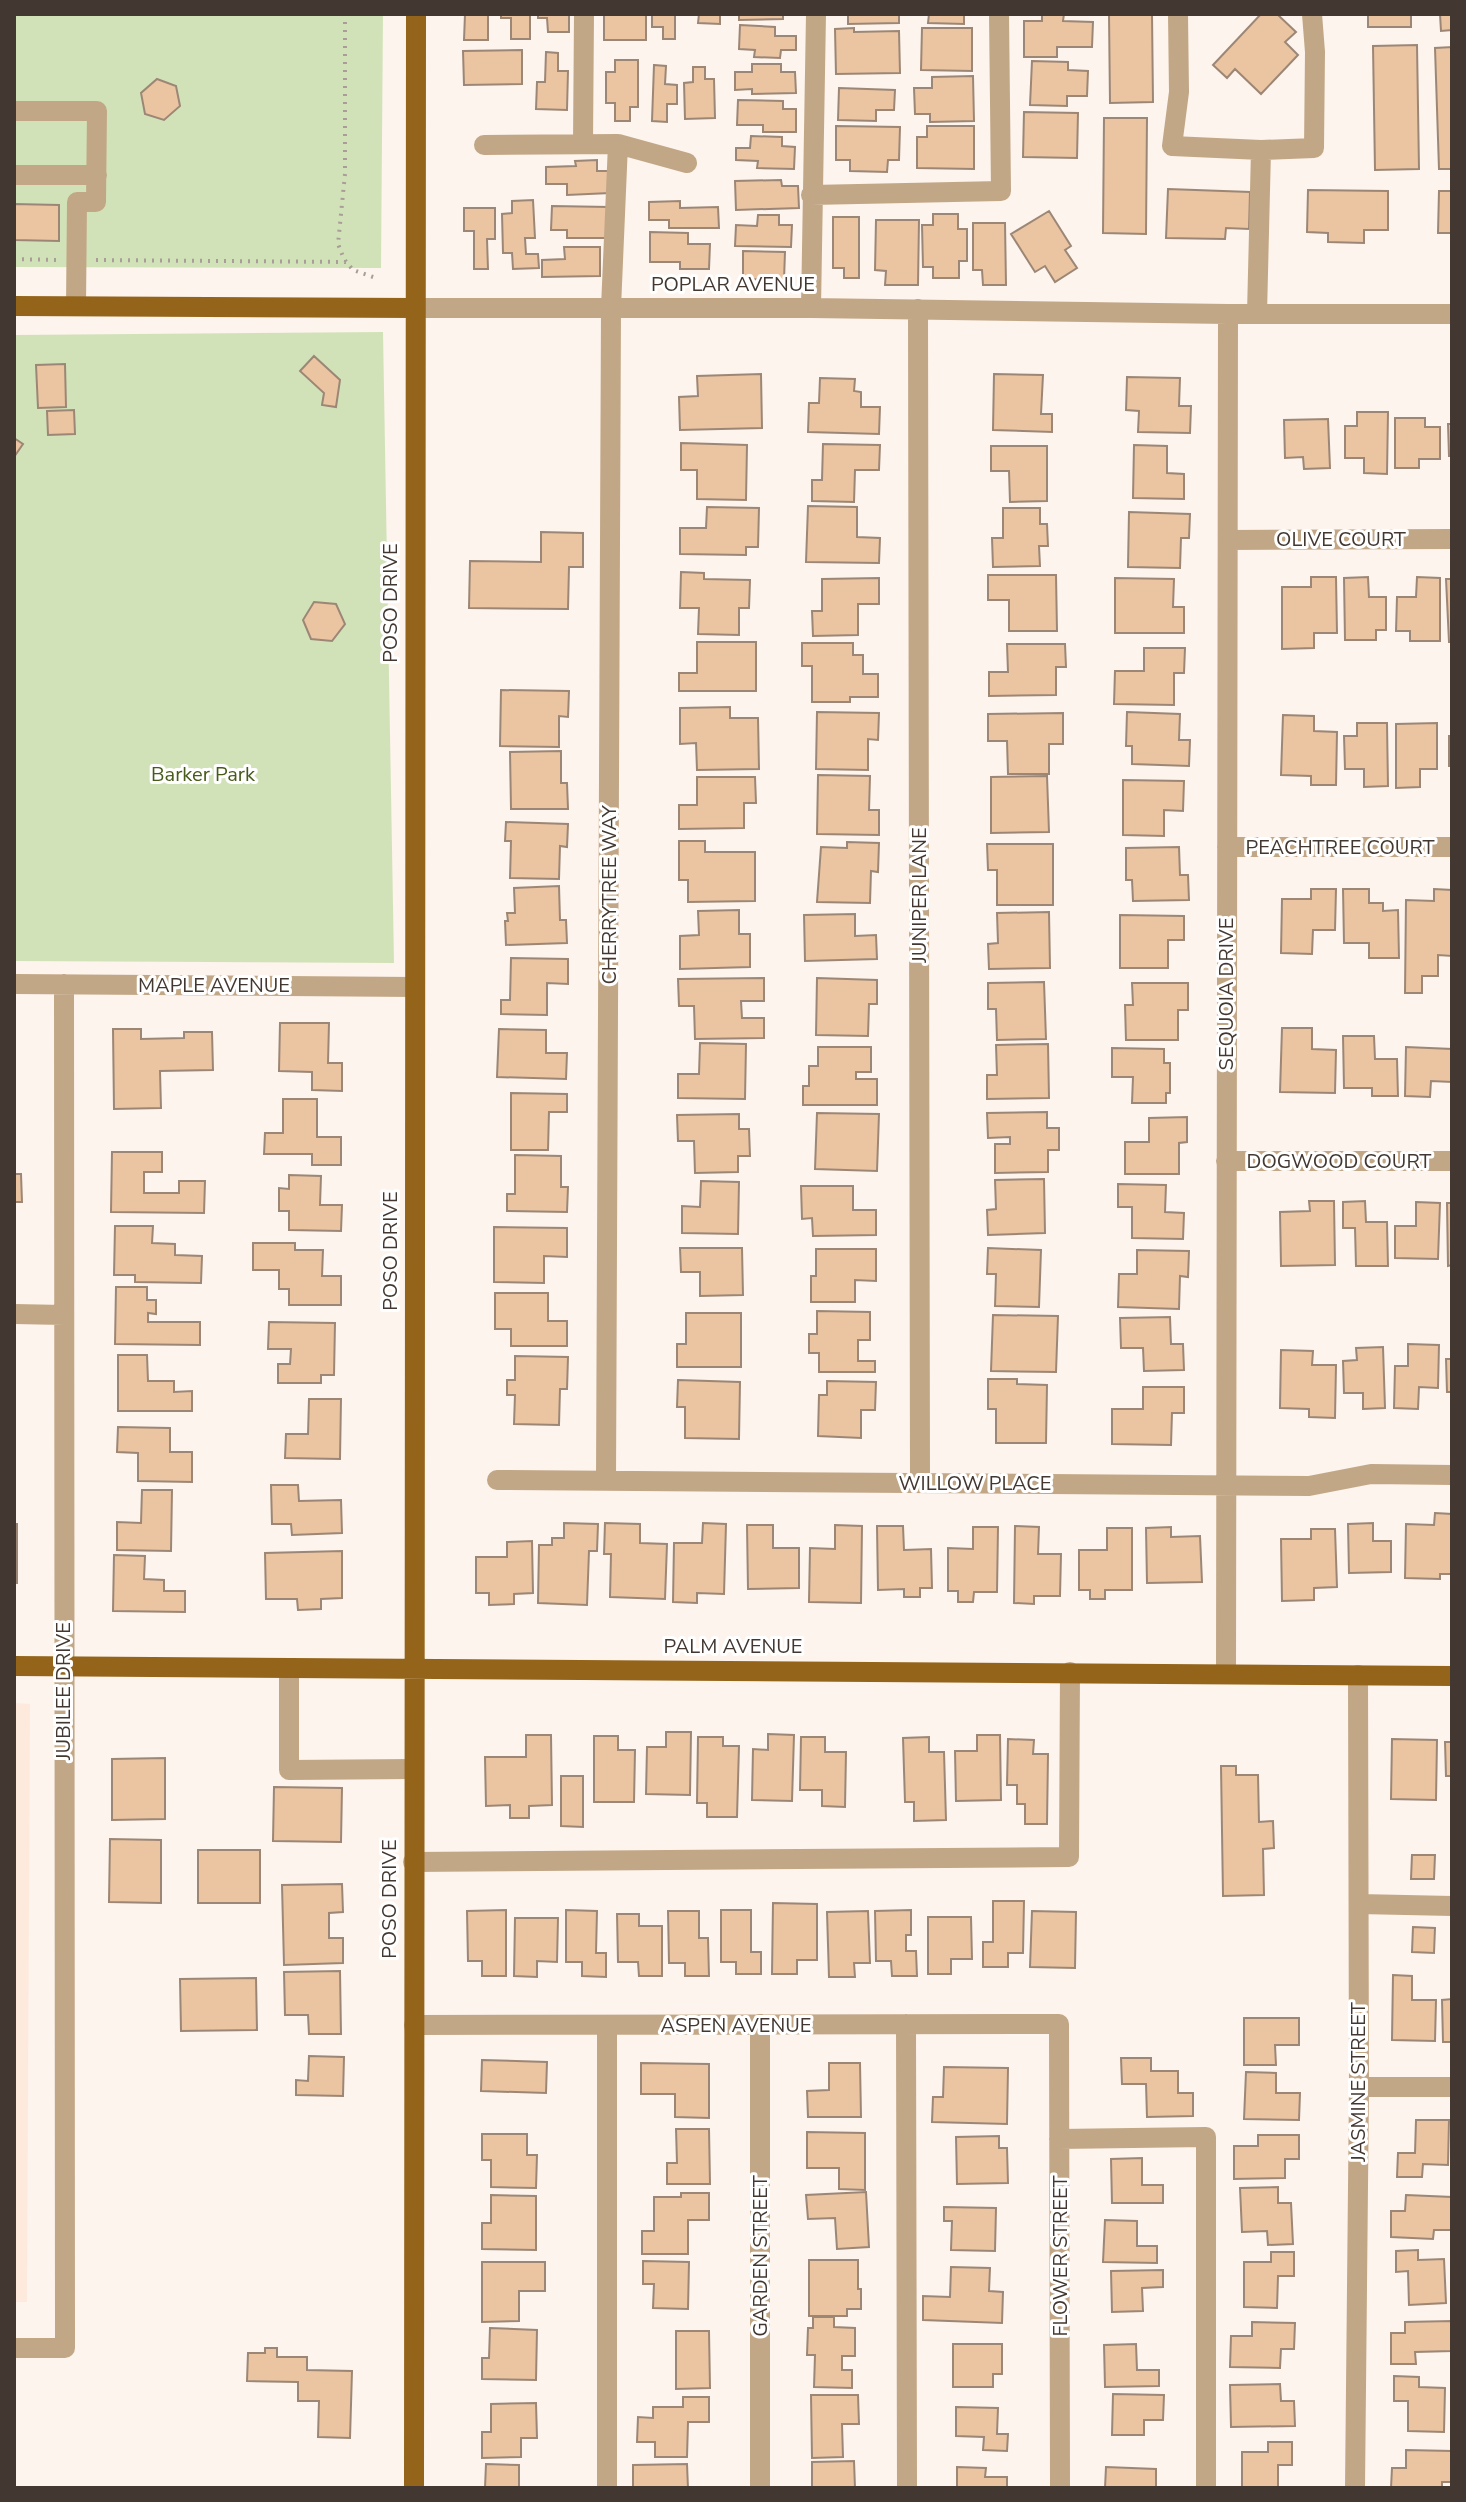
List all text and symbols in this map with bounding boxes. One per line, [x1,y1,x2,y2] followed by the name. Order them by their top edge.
[651,271,815,298] street label: POPLAR AVENUE
[1276,526,1406,553] street label: OLIVE COURT
[377,543,404,663] street label: POSO DRIVE
[151,761,256,788] park label: Barker Park
[596,804,623,985] street label: CHERRYTREE WAY
[906,827,933,964] street label: JUNIPER LANE
[1246,834,1434,861] street label: PEACHTREE COURT
[1213,918,1240,1070] street label: SEQUOIA DRIVE
[138,972,290,999] street label: MAPLE AVENUE
[1247,1148,1431,1175] street label: DOGWOOD COURT
[377,1191,404,1311] street label: POSO DRIVE
[899,1470,1051,1497] street label: WILLOW PLACE
[50,1622,77,1761] street label: JUBILEE DRIVE
[664,1633,802,1660] street label: PALM AVENUE
[376,1839,403,1959] street label: POSO DRIVE
[1345,2002,1372,2163] street label: JASMINE STREET
[661,2012,811,2039] street label: ASPEN AVENUE
[747,2175,774,2337] street label: GARDEN STREET
[1047,2176,1074,2336] street label: FLOWER STREET

